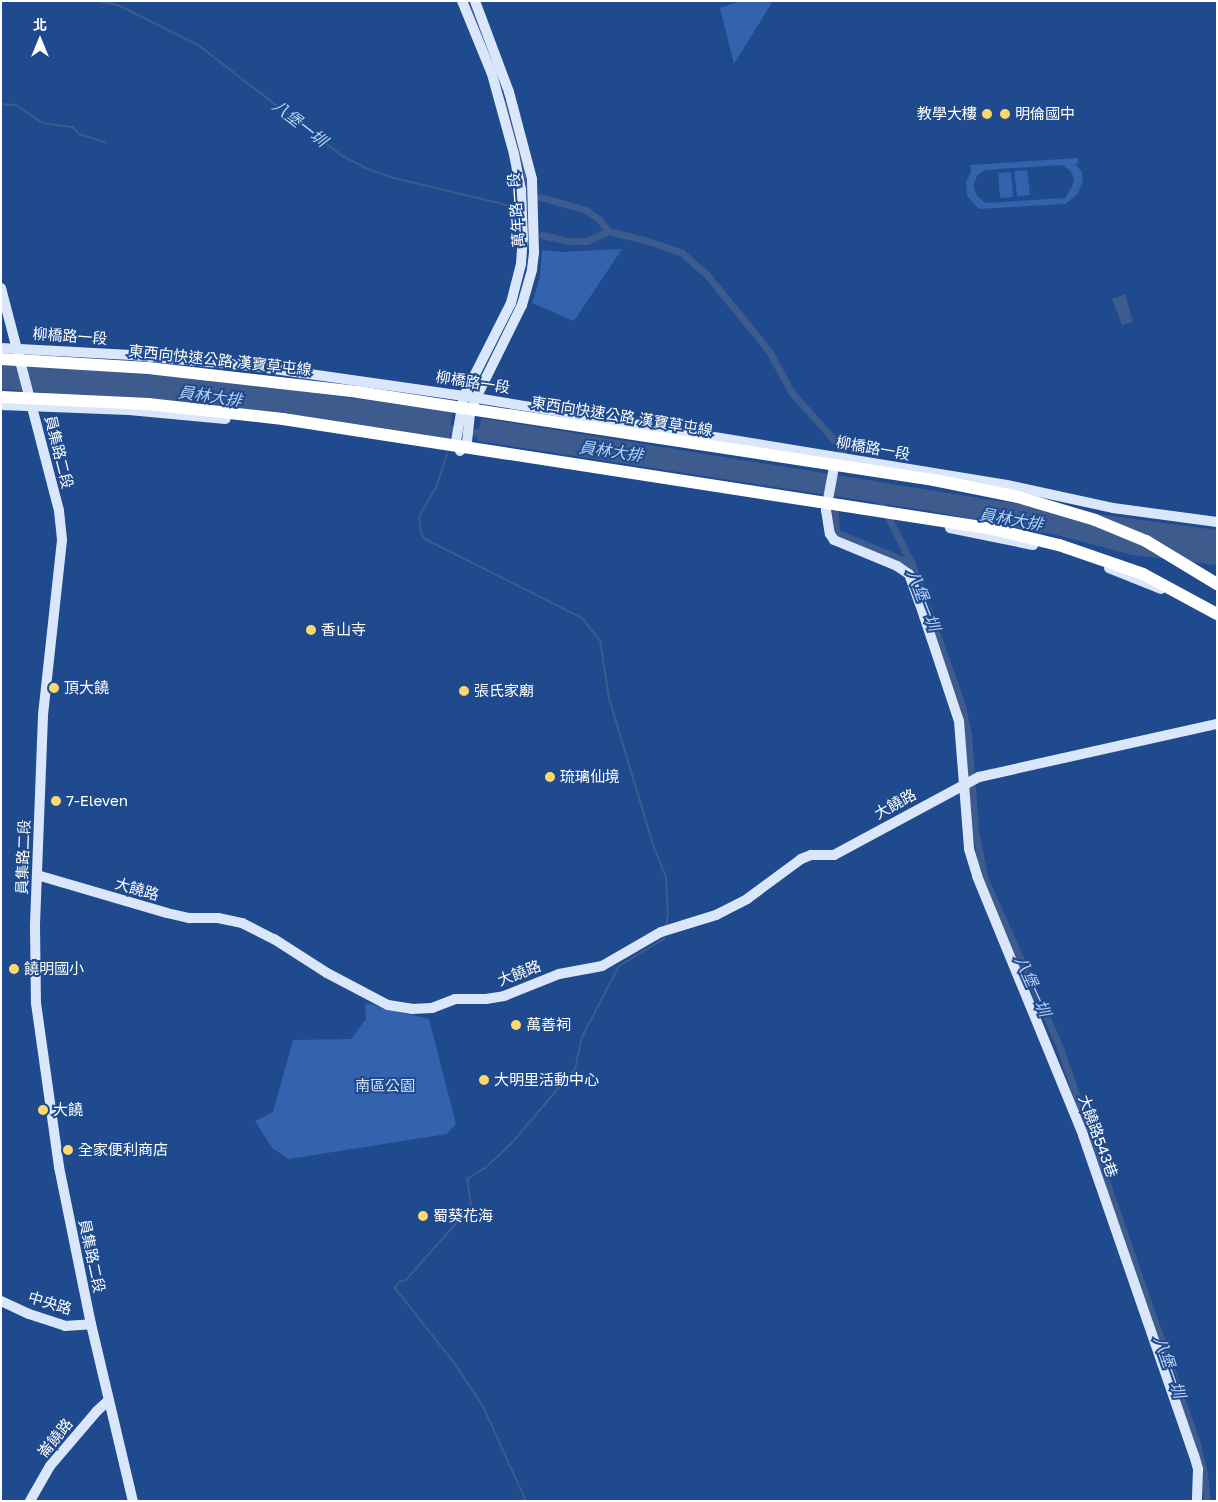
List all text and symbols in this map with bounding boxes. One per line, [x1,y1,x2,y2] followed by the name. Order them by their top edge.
[15,15,65,65] north arrow
[33,16,47,33] text: 北
[269,96,331,150] water label: 八堡一圳
[917,105,977,123] place label: 教學大樓
[1015,105,1075,123] place label: 明倫國中
[981,108,993,120] marker: 教學大樓
[999,108,1011,120] marker: 明倫國中
[504,172,528,248] street label: 萬年路一段
[32,324,108,348] street label: 柳橋路一段
[128,341,312,379] street label: 東西向快速公路 漢寶草屯線
[435,367,511,397] street label: 柳橋路一段
[177,382,243,410] water label: 員林大排
[530,393,714,439] street label: 東西向快速公路 漢寶草屯線
[41,413,77,491] street label: 員集路二段
[835,433,911,463] street label: 柳橋路一段
[578,437,644,465] water label: 員林大排
[978,504,1044,534] water label: 員林大排
[904,567,944,633] water label: 八堡一圳
[321,621,366,639] place label: 香山寺
[305,624,317,636] marker: 香山寺
[64,679,109,697] place label: 頂大饒
[48,682,60,694] marker: 頂大饒
[474,682,534,700] place label: 張氏家廟
[458,685,470,697] marker: 張氏家廟
[560,768,620,786] place label: 琉璃仙境
[544,771,556,783] marker: 琉璃仙境
[871,785,919,823] street label: 大饒路
[66,792,128,810] place label: 7-Eleven
[50,795,62,807] marker: 7-Eleven
[13,819,33,895] street label: 員集路二段
[113,874,161,904] street label: 大饒路
[1011,953,1055,1019] water label: 八堡一圳
[495,957,543,989] street label: 大饒路
[24,960,84,978] place label: 饒明國小
[8,963,20,975] marker: 饒明國小
[526,1016,571,1034] place label: 萬善祠
[510,1019,522,1031] marker: 萬善祠
[494,1071,599,1089] place label: 大明里活動中心
[478,1074,490,1086] marker: 大明里活動中心
[355,1077,415,1095] park label: 南區公園
[1075,1092,1121,1180] street label: 大饒路543巷
[53,1101,83,1119] place label: 大饒
[37,1104,49,1116] marker: 大饒
[78,1141,168,1159] place label: 全家便利商店
[62,1144,74,1156] marker: 全家便利商店
[433,1207,493,1225] place label: 蜀葵花海
[417,1210,429,1222] marker: 蜀葵花海
[75,1217,109,1295] street label: 員集路二段
[26,1288,74,1318] street label: 中央路
[1151,1334,1189,1400] water label: 八堡一圳
[34,1415,76,1461] street label: 崙饒路

